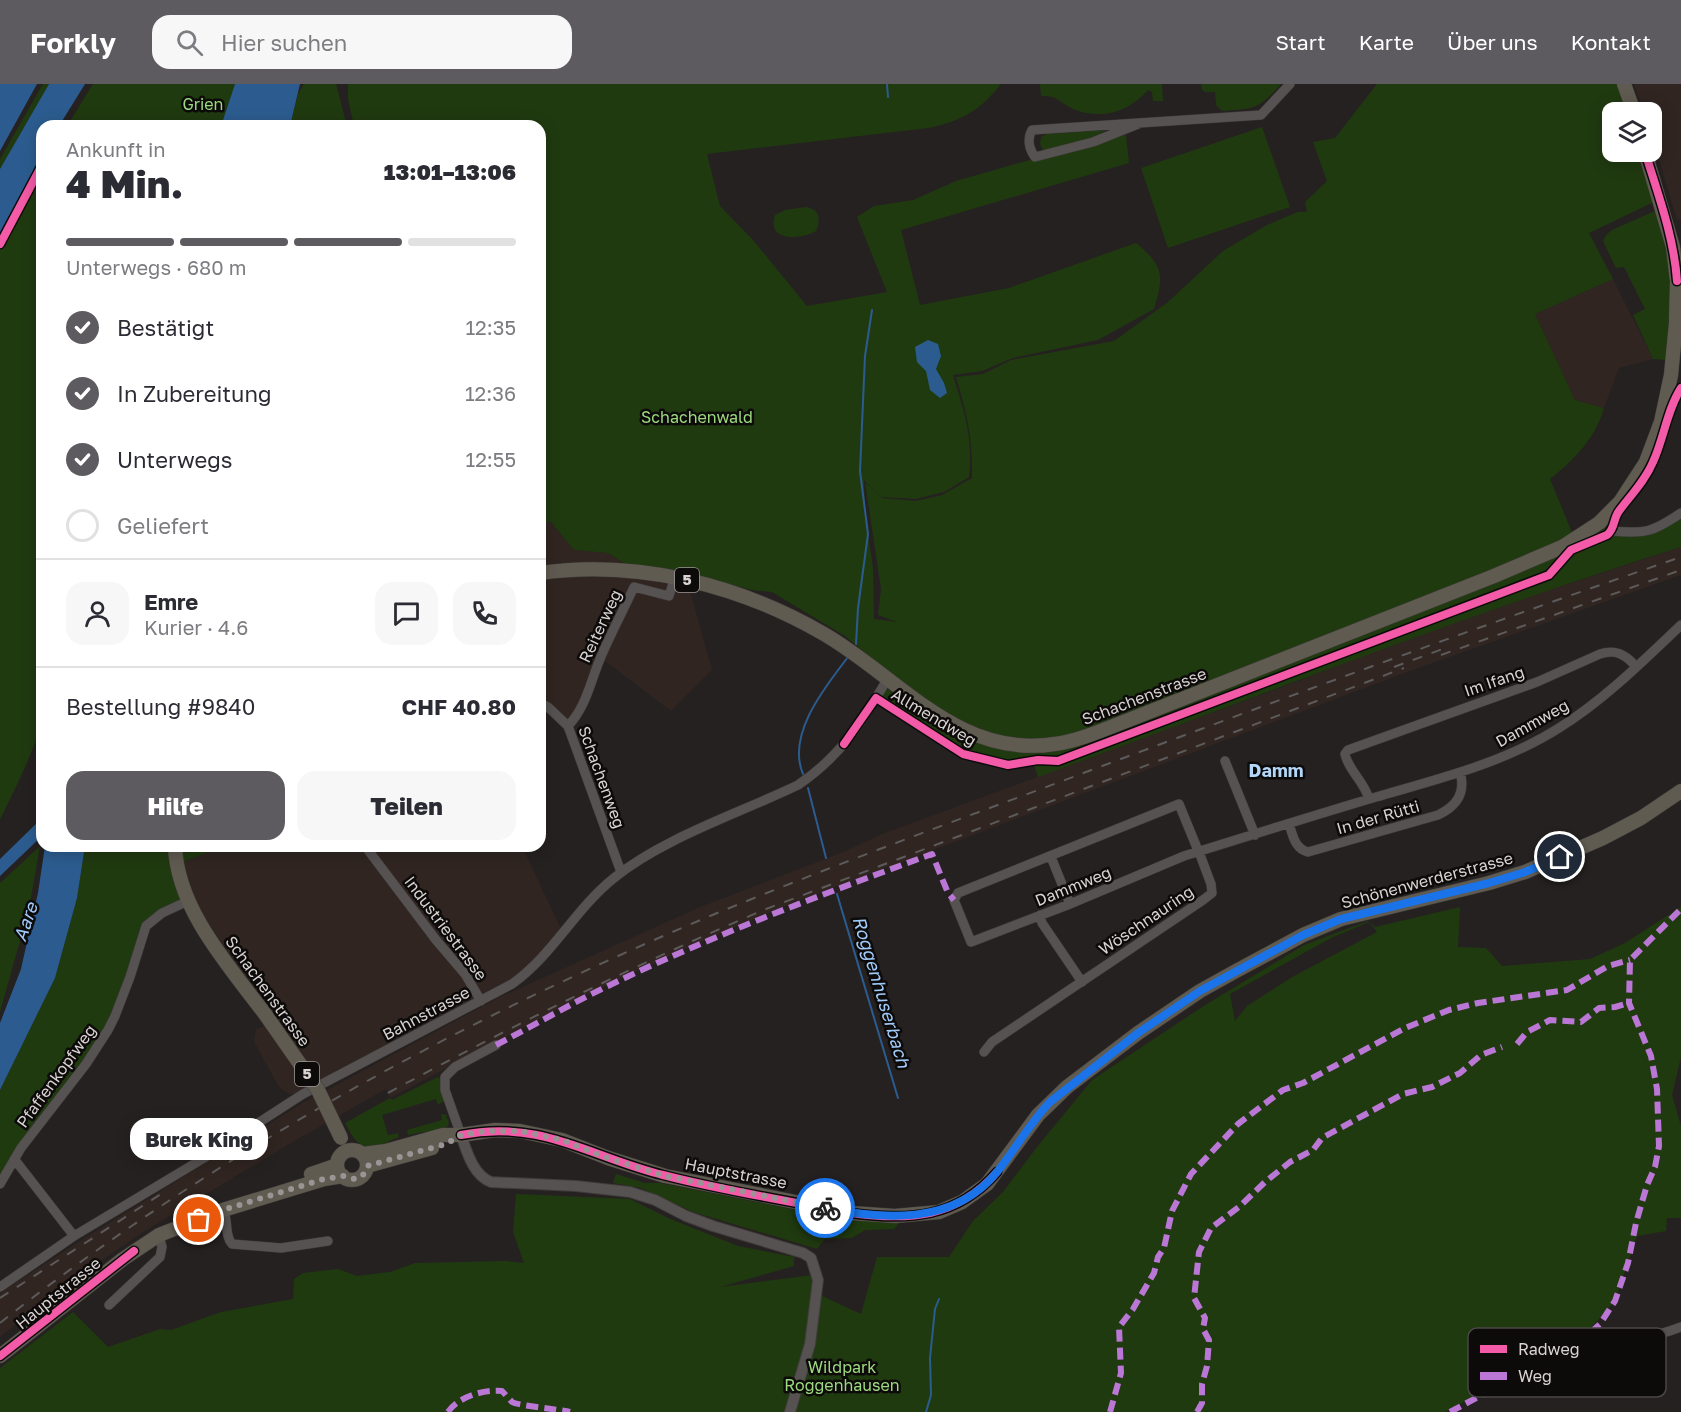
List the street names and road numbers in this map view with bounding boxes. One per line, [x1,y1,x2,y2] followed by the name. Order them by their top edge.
[675,568,699,592] road number: 5
[574,586,626,666] street label: Reiterweg
[1461,661,1527,701] street label: Im Ifang
[1079,663,1209,729] street label: Schachenstrasse
[888,684,980,750] street label: Allmendweg
[1492,695,1572,751] street label: Dammweg
[574,723,630,831] street label: Schachenweg
[1334,796,1422,838] street label: In der Rütti
[1339,847,1515,913] street label: Schönenwerderstrasse
[1032,862,1114,910] street label: Dammweg
[400,872,492,984] street label: Industriestrasse
[1095,881,1197,959] street label: Wöschnauring
[221,932,315,1050] street label: Schachenstrasse
[379,982,473,1044] street label: Bahnstrasse
[12,1021,100,1131] street label: Pfaffenkopfweg
[295,1062,319,1086] road number: 5
[683,1153,789,1193] street label: Hauptstrasse
[12,1253,104,1333] street label: Hauptstrasse

